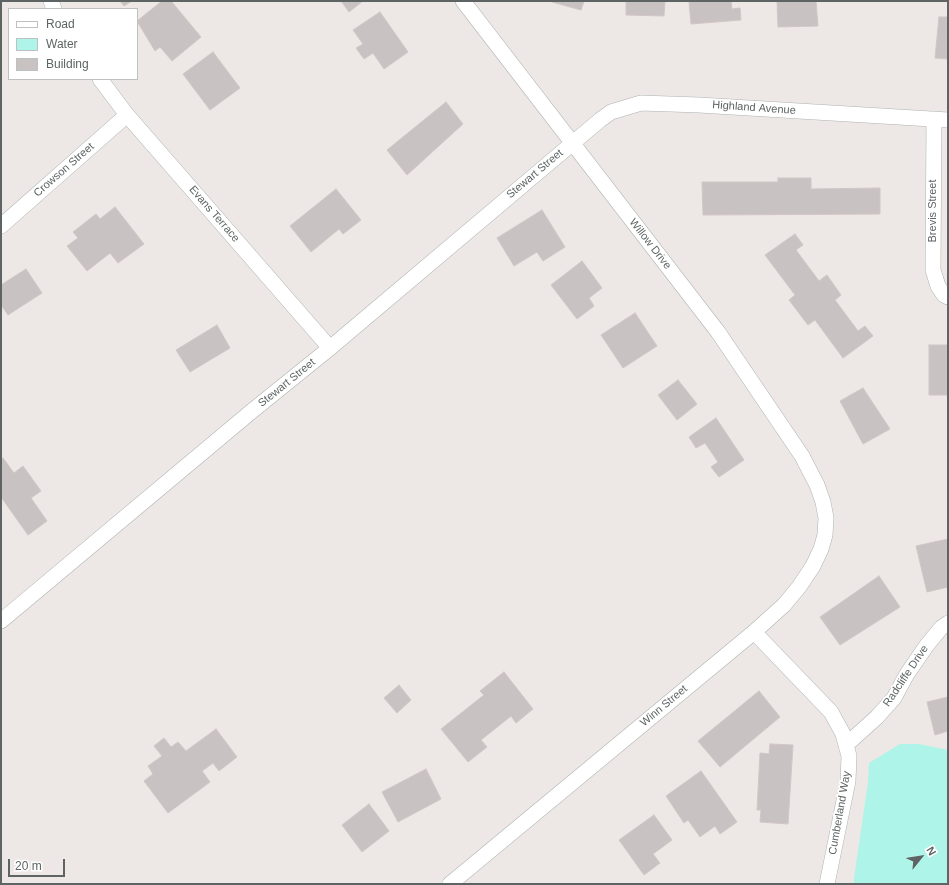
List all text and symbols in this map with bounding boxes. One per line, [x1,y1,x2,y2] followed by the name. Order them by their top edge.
[8,8,138,80] legend
[46,17,75,31] text: Road
[46,37,78,51] text: Water
[46,57,89,71] text: Building
[712,99,796,117] street label: Highland Avenue
[31,140,97,200] street label: Crowson Street
[504,147,566,201] street label: Stewart Street
[926,180,940,242] street label: Brevis Street
[186,183,242,245] street label: Evans Terrace
[626,216,674,272] street label: Willow Drive
[256,356,318,410] street label: Stewart Street
[881,643,931,709] street label: Radcliffe Drive
[638,682,690,730] street label: Winn Street
[826,770,854,856] street label: Cumberland Way
[901,837,941,877] north arrow
[924,845,939,857] text: N
[10,851,67,877] scale bar
[15,859,42,873] text: 20 m

